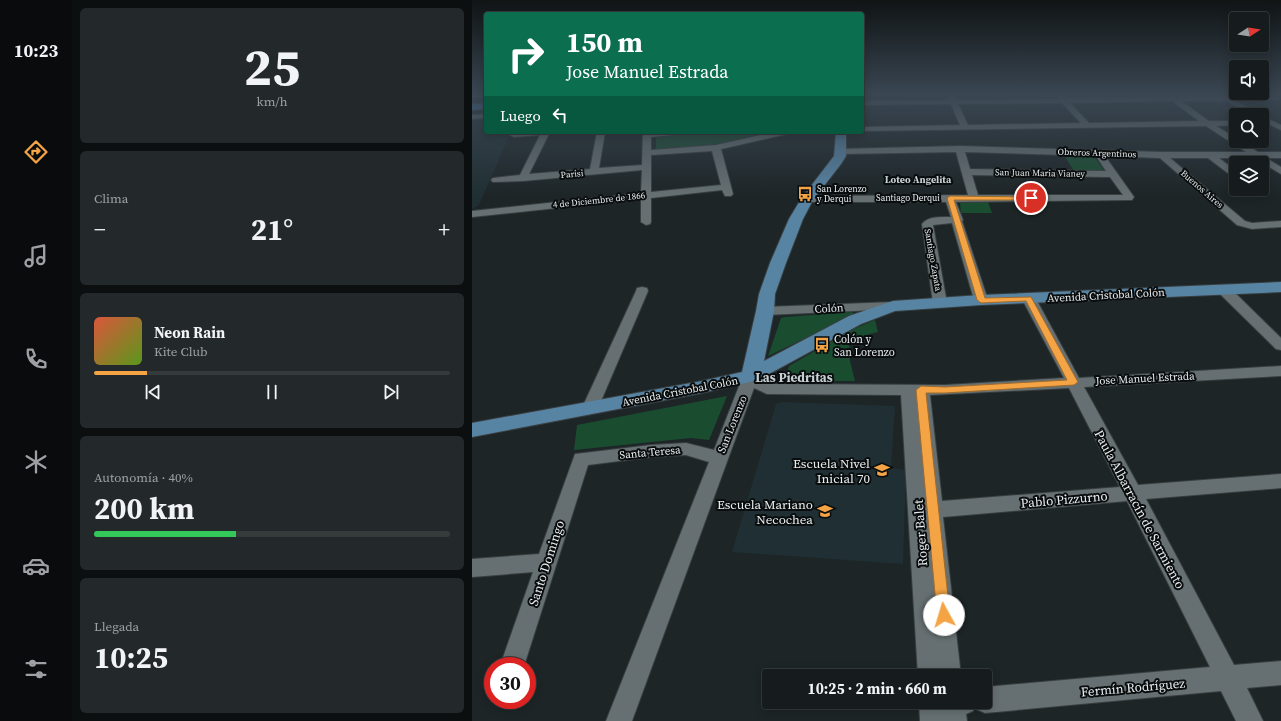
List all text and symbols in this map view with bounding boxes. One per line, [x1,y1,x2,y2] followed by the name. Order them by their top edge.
[1229,12,1269,52] north arrow
[1229,12,1269,196] map controls
[566,23,643,61] text: 150 m
[500,28,552,80] icon: right
[244,31,300,102] text: 25
[14,38,58,63] text: 10:23
[566,59,728,84] text: Jose Manuel Estrada
[1229,60,1269,100] button: sound
[257,93,287,110] text: km/h
[549,104,571,126] icon: left
[500,105,541,126] text: Luego
[1229,108,1269,148] button: search
[22,138,50,166] icon: directions
[1057,146,1137,160] street label: Obreros Argentinos
[1229,156,1269,196] button: layers
[995,166,1086,180] street label: San Juan Maria Vianey
[560,167,584,181] street label: Parisi
[1178,167,1226,211] street label: Buenos Aires
[885,173,952,186] district label: Loteo Angelita
[1014,181,1048,215] pin
[817,183,867,205] place label: San Lorenzo y Derqui
[796,185,814,203] bus stop icon: San Lorenzo y Derqui
[1020,187,1042,209] icon: arrive
[552,189,646,211] street label: 4 de Diciembre de 1866
[94,190,128,207] text: Clima
[876,192,940,204] street label: Santiago Derqui
[251,209,293,250] text: 21°
[94,214,106,244] text: −
[438,214,450,244] text: +
[922,228,944,292] street label: Santiago Zapata
[22,242,50,270] icon: music
[1047,285,1165,306] street label: Avenida Cristobal Colón
[814,300,844,317] street label: Colón
[154,322,225,343] text: Neon Rain
[834,332,895,360] place label: Colón y San Lorenzo
[813,336,831,354] bus stop icon: Colón y San Lorenzo
[154,343,207,360] text: Kite Club
[22,345,50,373] icon: phone
[1094,368,1195,389] street label: Jose Manuel Estrada
[755,369,833,386] district label: Las Piedritas
[621,373,740,410] street label: Avenida Cristobal Colón
[142,381,164,403] icon: previous
[261,381,283,403] icon: pause
[380,381,402,403] icon: next
[714,393,751,455] street label: San Lorenzo
[1090,427,1189,592] street label: Paula Albarracín de Sarmiento
[619,442,682,463] street label: Santa Teresa
[22,448,50,476] icon: climate
[793,455,870,487] place label: Escuela Nivel Inicial 70
[873,461,891,479] school or university icon: Escuela Nivel Inicial 70
[94,469,193,486] text: Autonomía · 40%
[1020,487,1108,512] street label: Pablo Pizzurno
[94,488,194,529] text: 200 km
[717,496,813,528] place label: Escuela Mariano Necochea
[910,498,931,567] street label: Roger Balet
[816,502,834,520] school or university icon: Escuela Mariano Necochea
[525,518,568,608] street label: Santo Domingo
[22,552,50,580] icon: car
[923,594,965,636] position arrow
[94,618,139,635] text: Llegada
[94,637,168,678] text: 10:25
[22,655,50,683] icon: filters
[484,657,536,709] speed limit sign: 30
[1080,674,1186,701] street label: Fermín Rodríguez
[808,678,947,699] text: 10:25 · 2 min · 660 m

